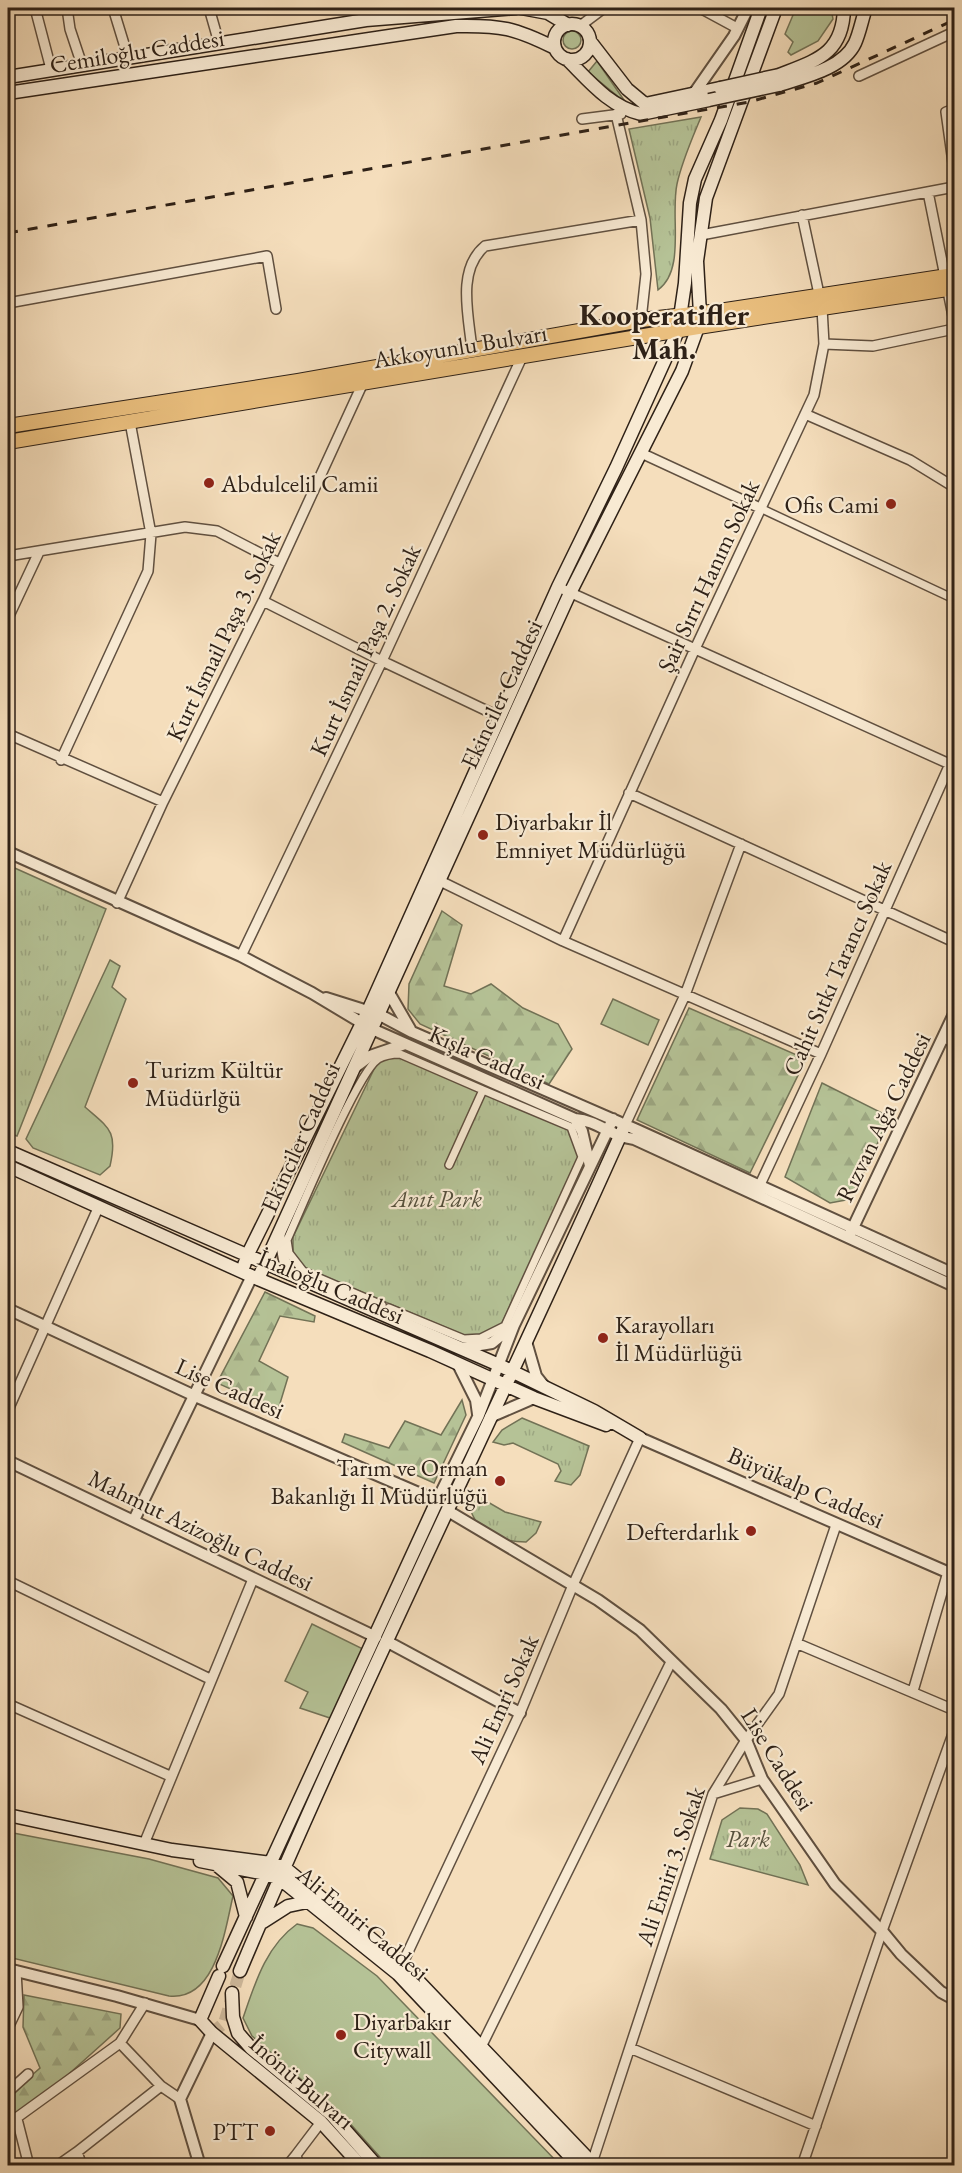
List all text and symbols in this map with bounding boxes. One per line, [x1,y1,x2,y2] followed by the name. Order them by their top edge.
[48,22,227,80] street label: Cemiloğlu Caddesi
[579,295,750,368] district label: Kooperatifler Mah.
[370,317,549,375] street label: Akkoyunlu Bulvarı
[220,468,379,499] place label: Abdulcelil Camii
[650,474,767,677] street label: Şair Sırrı Hanım Sokak
[202,476,216,490] marker: Abdulcelil Camii
[785,489,879,520] place label: Ofis Cami
[884,497,898,511] marker: Ofis Cami
[159,525,288,746] street label: Kurt İsmail Paşa 3. Sokak
[302,538,428,761] street label: Kurt İsmail Paşa 2. Sokak
[453,614,549,773] street label: Ekinciler Caddesi
[495,806,686,865] place label: Diyarbakır İl Emniyet Müdürlüğü
[476,828,490,842] marker: Diyarbakır İl Emniyet Müdürlüğü
[776,855,899,1080] street label: Cahit Sıtkı Tarancı Sokak
[424,1018,550,1096] street label: Kışla Caddesi
[829,1027,937,1207] street label: Rızvan Ağa Caddesi
[145,1054,283,1113] place label: Turizm Kültür Müdürlğü
[253,1057,347,1217] street label: Ekinciler Caddesi
[126,1076,140,1090] marker: Turizm Kültür Müdürlğü
[390,1183,482,1214] park label: Anıt Park
[253,1241,409,1331] street label: İnaloğlu Caddesi
[615,1309,743,1368] place label: Karayolları İl Müdürlüğü
[596,1331,610,1345] marker: Karayolları İl Müdürlüğü
[171,1350,289,1426] street label: Lise Caddesi
[723,1439,889,1535] street label: Büyükalp Caddesi
[271,1452,488,1511] place label: Tarım ve Orman Bakanlığı İl Müdürlüğü
[84,1462,319,1598] street label: Mahmut Azizoğlu Caddesi
[493,1474,507,1488] marker: Tarım ve Orman Bakanlığı İl Müdürlüğü
[626,1516,740,1547] place label: Defterdarlık
[744,1524,758,1538] marker: Defterdarlık
[460,1629,546,1770] street label: Ali Emri Sokak
[734,1702,822,1816] street label: Lise Caddesi
[628,1782,712,1951] street label: Ali Emiri 3. Sokak
[726,1823,770,1854] park label: Park
[290,1858,436,1988] street label: Ali Emiri Caddesi
[353,2006,451,2065] place label: Diyarbakır Citywall
[243,2028,361,2136] street label: İnönü Bulvarı
[334,2028,348,2042] marker: Diyarbakır Citywall
[213,2116,259,2147] place label: PTT
[263,2124,277,2138] marker: PTT

